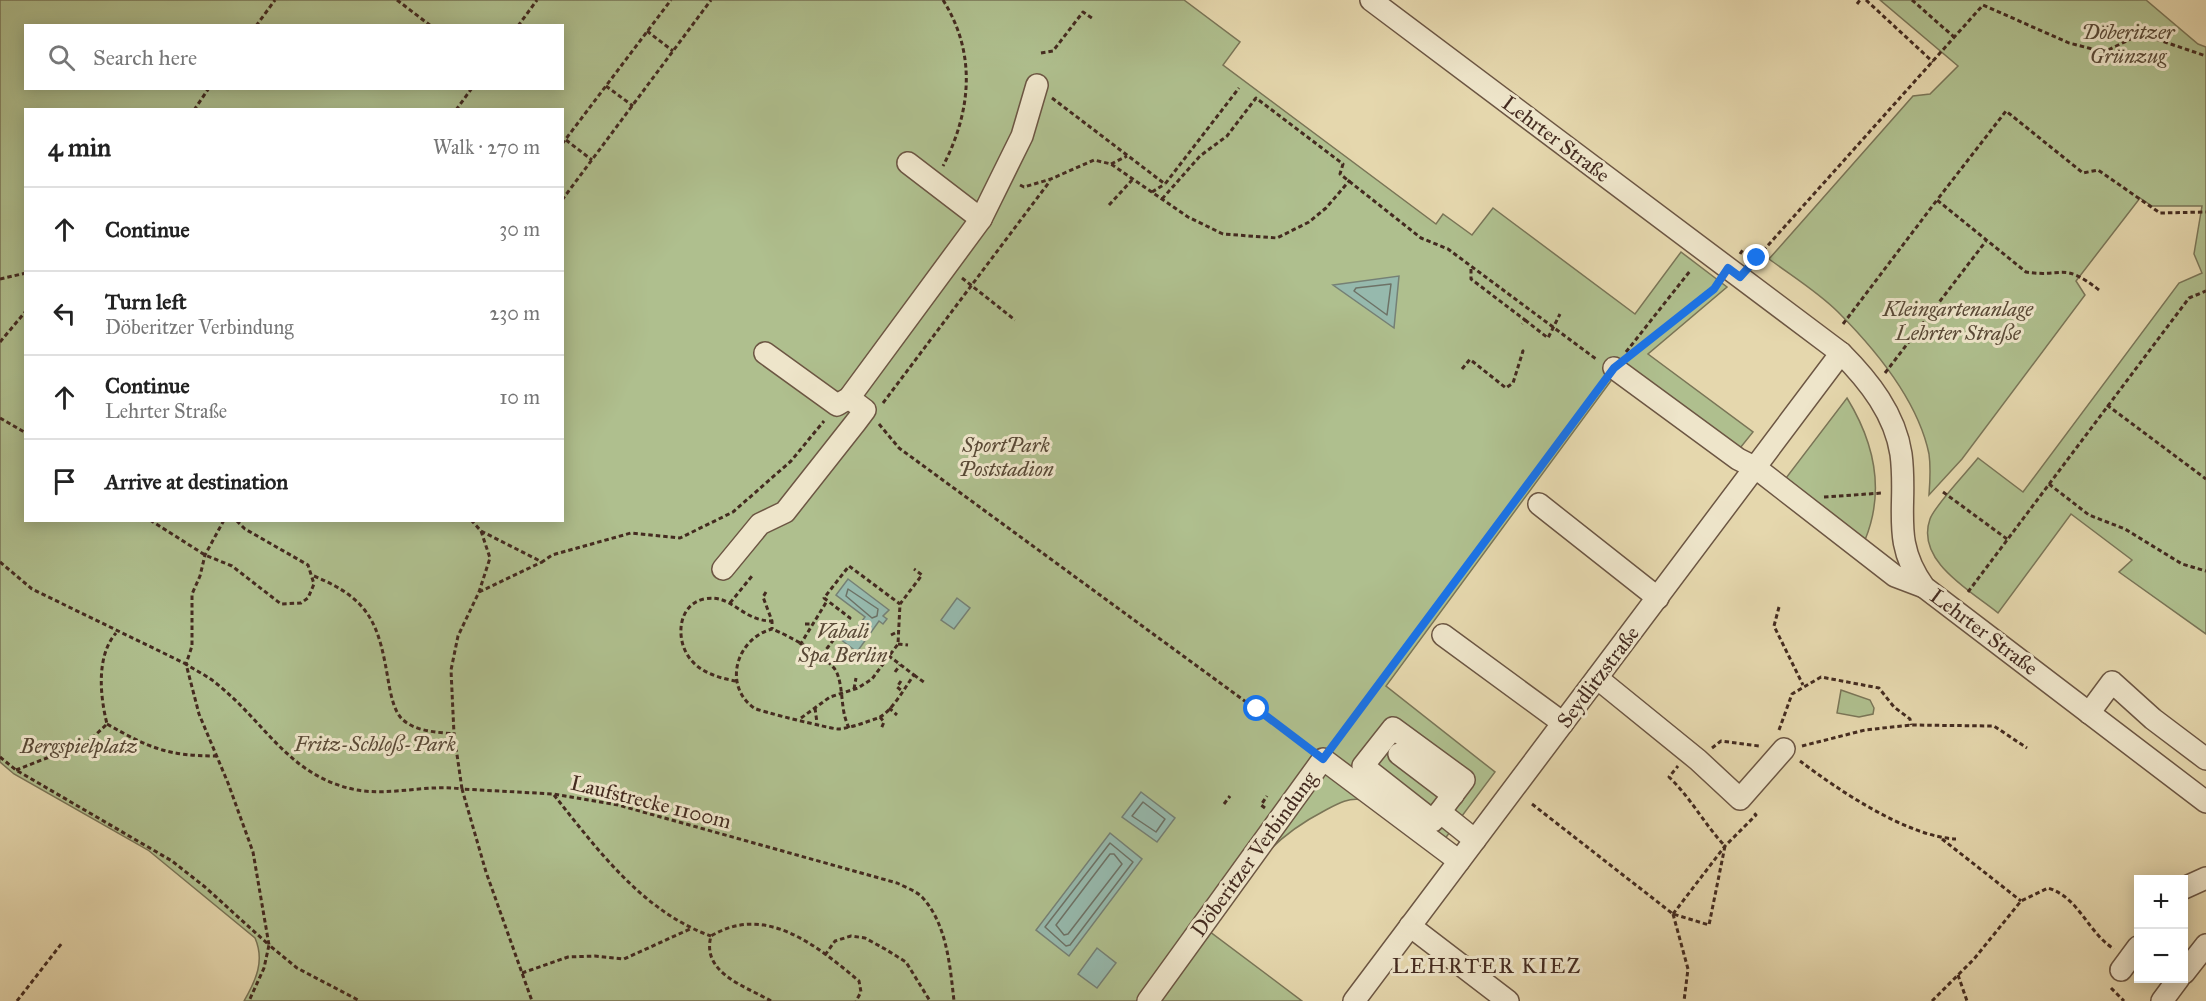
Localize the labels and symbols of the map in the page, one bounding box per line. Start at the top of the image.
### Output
park label: Döberitzer Grünzug [2081,19,2176,69]
street label: Lehrter Straße [1497,90,1615,188]
route end [1743,244,1769,270]
park label: Kleingartenanlage Lehrter Straße [1882,296,2034,346]
park label: SportPark Poststadion [958,432,1054,482]
street label: Lehrter Straße [1925,583,2043,681]
park label: Vabali Spa Berlin [798,618,887,668]
street label: Seydlitzstraße [1551,621,1645,733]
route start [1243,695,1269,721]
park label: Fritz-Schloß-Park [293,731,456,757]
park label: Bergspielplatz [19,733,138,759]
street label: Döberitzer Verbindung [1185,766,1323,942]
street label: Laufstrecke 1100m [568,769,734,835]
district label: LEHRTER KIEZ [1392,952,1582,979]

